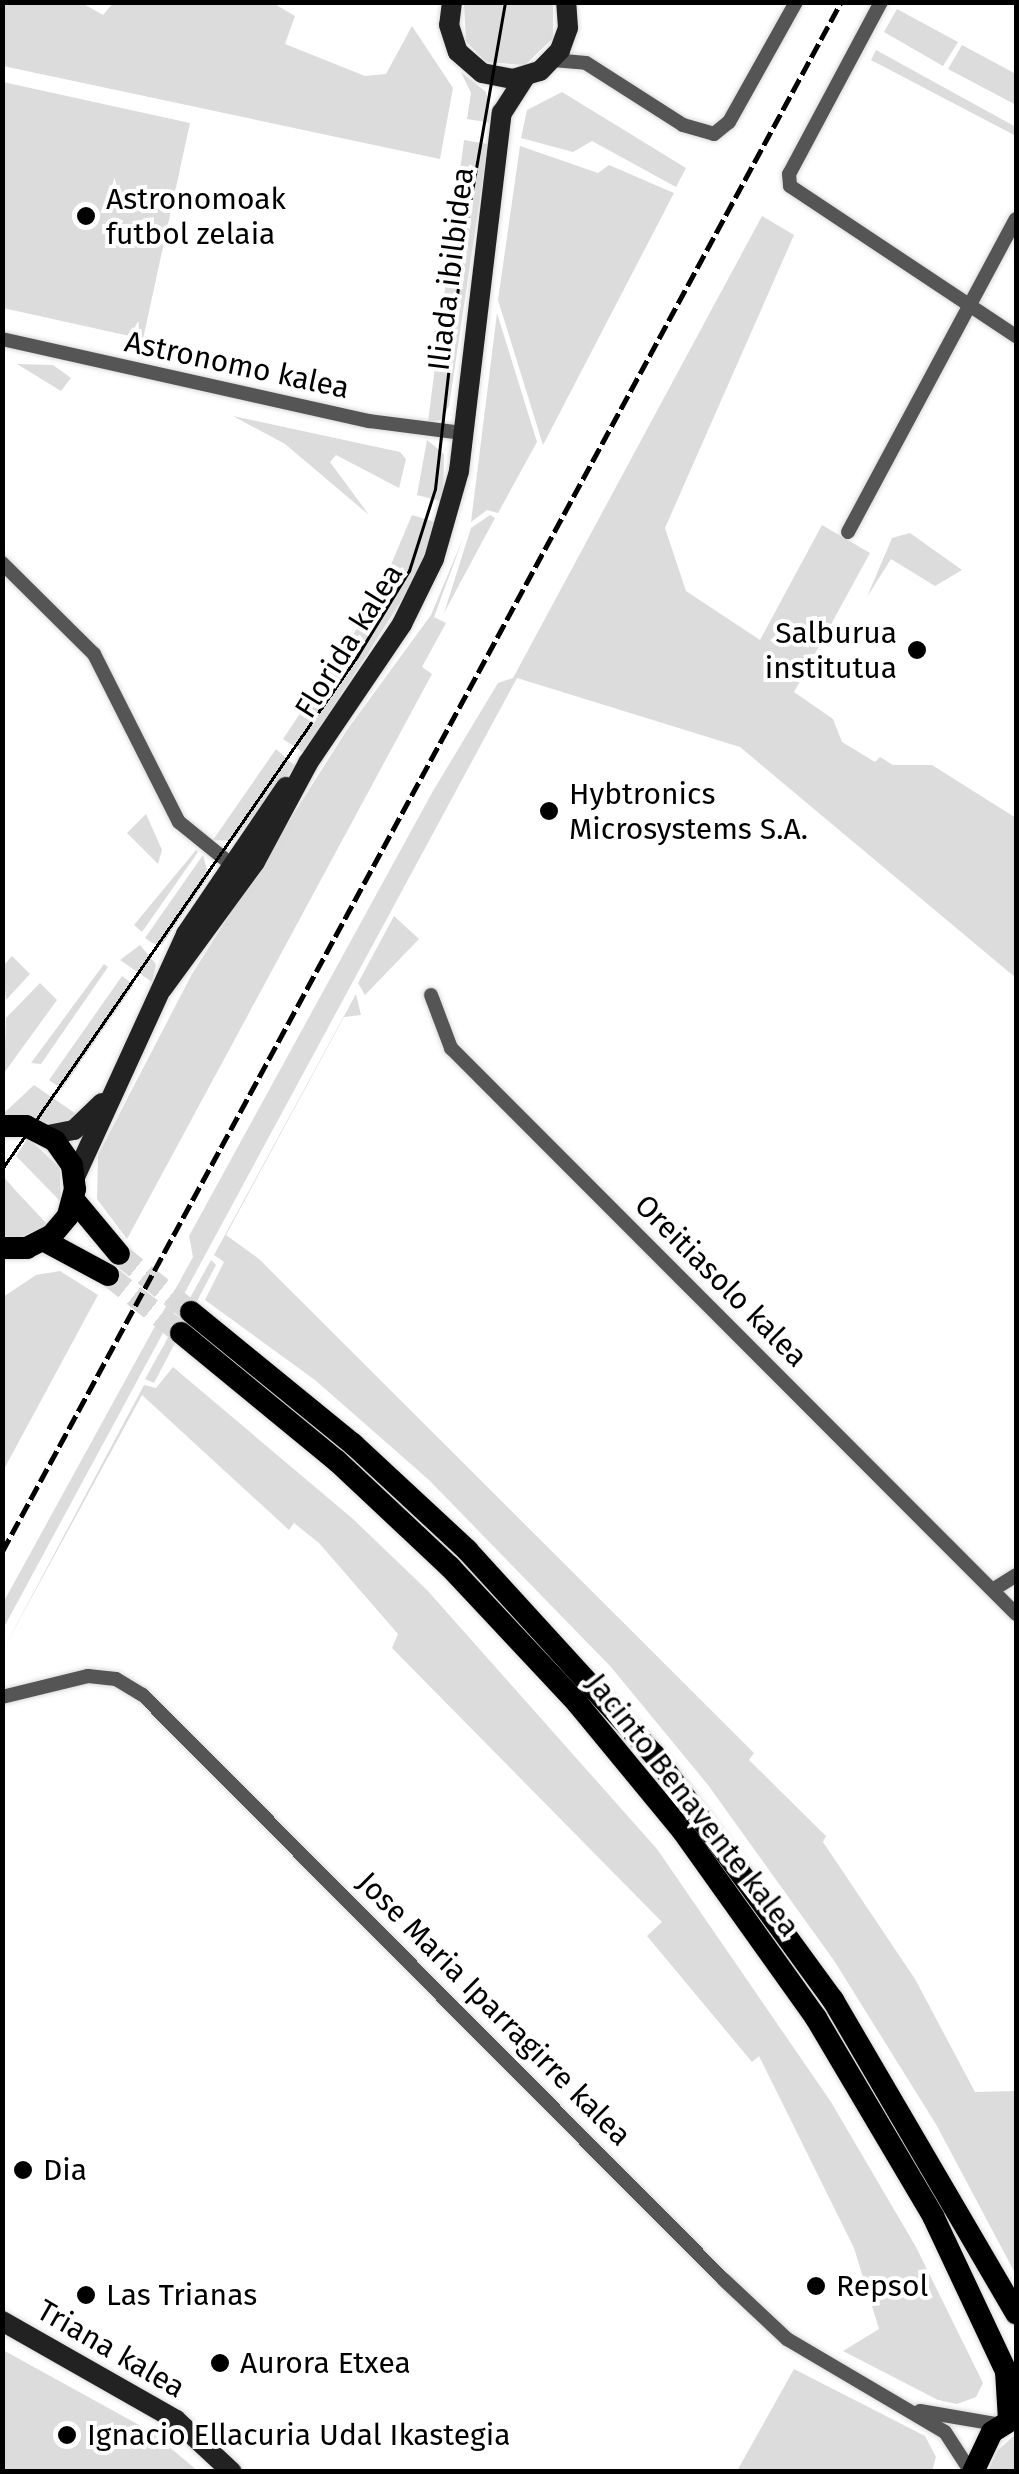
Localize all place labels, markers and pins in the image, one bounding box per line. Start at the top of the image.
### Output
place label: Astronomoak futbol zelaia [106,181,286,252]
marker: Astronomoak futbol zelaia [75,205,97,227]
place label: Salburua institutua [765,615,897,686]
marker: Salburua institutua [906,639,928,661]
place label: Hybtronics Microsystems S.A. [569,776,808,846]
marker: Hybtronics Microsystems S.A. [538,800,560,822]
place label: Dia [43,2152,87,2188]
marker: Dia [12,2159,34,2181]
place label: Repsol [836,2268,928,2304]
marker: Repsol [805,2275,827,2297]
place label: Las Trianas [106,2277,257,2313]
marker: Las Trianas [75,2284,97,2306]
place label: Aurora Etxea [240,2345,411,2381]
marker: Aurora Etxea [209,2352,231,2374]
place label: Ignacio Ellacuria Udal Ikastegia [87,2417,510,2453]
marker: Ignacio Ellacuria Udal Ikastegia [56,2424,78,2446]

